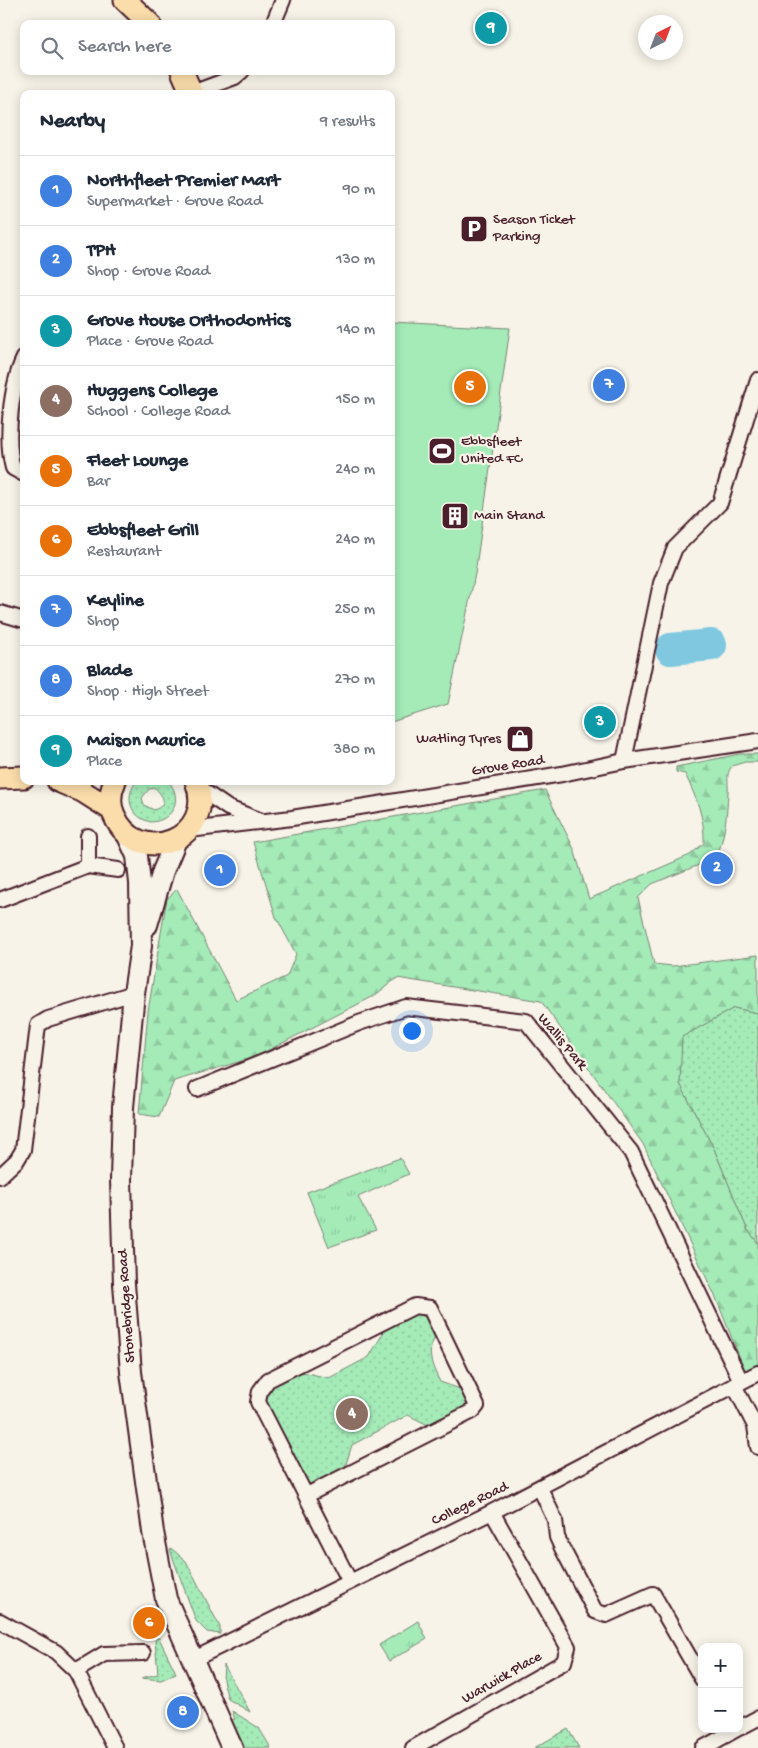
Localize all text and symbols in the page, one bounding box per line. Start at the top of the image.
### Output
pin: 9 [475,9,507,47]
north arrow [638,15,683,60]
search box [20,20,395,75]
icon: search [38,34,66,62]
text: Search here [78,36,172,59]
text: Nearby [40,110,105,135]
text: 9 results [320,113,375,132]
text: Northfleet Premier Mart [87,170,280,193]
text: 1 [53,181,59,200]
text: 90 m [343,181,375,200]
text: Supermarket · Grove Road [87,193,262,212]
place label: Season Ticket Parking [492,211,577,246]
parking icon: Season Ticket Parking [459,214,489,244]
text: TPH [87,240,116,263]
text: 2 [52,251,60,270]
text: 130 m [336,251,375,270]
text: Shop · Grove Road [87,263,210,282]
text: Grove House Orthodontics [87,310,291,333]
text: 3 [52,321,60,340]
text: 140 m [337,321,375,340]
text: Place · Grove Road [87,333,213,352]
pin: 7 [593,366,625,404]
pin: 5 [454,368,486,406]
text: Huggens College [87,380,218,403]
text: 4 [52,391,60,410]
text: 150 m [336,391,375,410]
text: School · College Road [87,403,230,422]
place label: Ebbsfleet United FC [461,433,523,468]
sports icon: Ebbsfleet United FC [427,436,457,466]
text: Fleet Lounge [87,450,188,473]
text: 5 [52,461,60,480]
text: 240 m [335,461,375,480]
text: Bar [87,473,110,492]
building icon: Main Stand [440,501,470,531]
place label: Main Stand [474,507,545,525]
text: Ebbsfleet Grill [87,520,199,543]
text: 6 [52,531,60,550]
text: 240 m [335,531,375,550]
text: Restaurant [87,543,161,562]
text: Keyline [87,590,144,613]
text: 7 [52,601,60,620]
text: 250 m [335,601,375,620]
text: Shop [87,613,119,632]
text: Blade [87,660,132,683]
text: 8 [52,671,60,690]
text: 270 m [335,671,375,690]
text: Shop · High Street [87,683,209,702]
pin: 3 [584,703,616,741]
shop icon: Watling Tyres [505,724,535,754]
text: Maison Maurice [87,730,205,753]
place label: Watling Tyres [416,730,501,748]
text: 9 [52,741,60,760]
text: 380 m [334,741,375,760]
street label: Grove Road [470,751,547,781]
text: Place [87,753,122,772]
pin: 2 [701,849,733,887]
pin: 1 [204,851,236,889]
street label: Wallis Park [533,1010,592,1075]
your location [399,1018,425,1044]
street label: Stonebridge Road [114,1248,140,1363]
pin: 4 [336,1395,368,1433]
street label: College Road [429,1477,512,1530]
pin: 6 [133,1604,165,1642]
map controls [698,1643,743,1733]
button: + [698,1643,743,1688]
street label: Warwick Place [459,1648,545,1708]
button: − [698,1688,743,1733]
pin: 8 [167,1693,199,1731]

